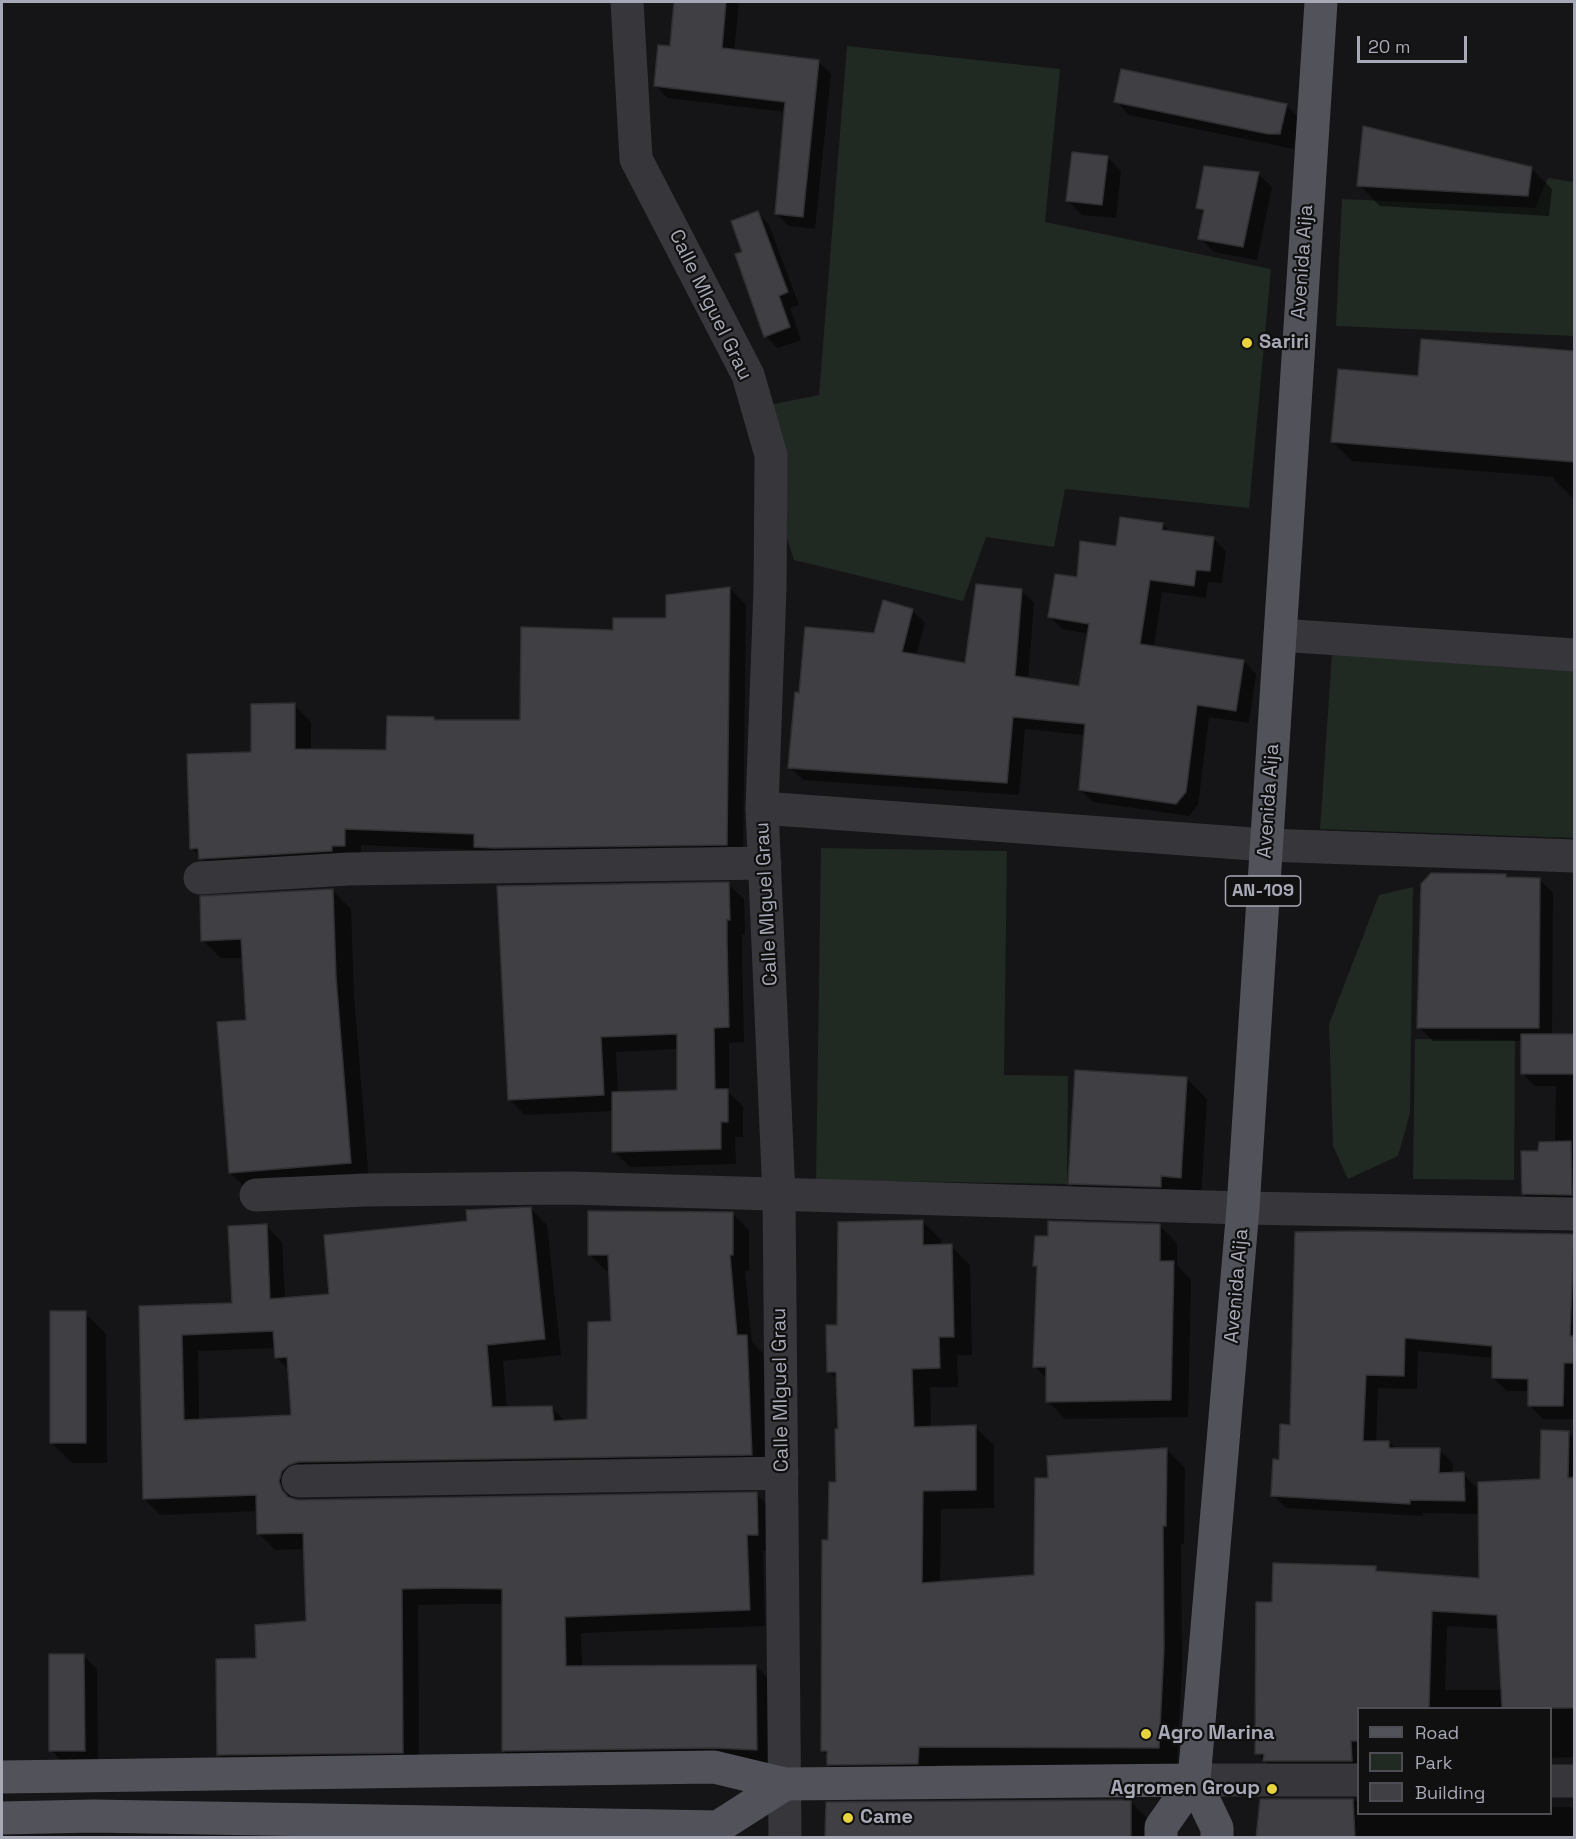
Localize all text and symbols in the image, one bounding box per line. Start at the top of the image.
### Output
scale bar [1360,24,1470,62]
text: 20 m [1368,35,1411,58]
street label: Avenida Aija [1287,204,1319,320]
street label: Calle MIguel Grau [663,226,757,384]
place label: Sariri [1259,331,1309,355]
marker: Sariri [1240,336,1254,350]
street label: Avenida Aija [1253,743,1285,859]
street label: Calle MIguel Grau [751,821,783,987]
road number: AN-109 [1226,876,1300,906]
street label: Avenida Aija [1220,1228,1254,1344]
street label: Calle MIguel Grau [768,1308,794,1472]
legend [1357,1707,1552,1815]
text: Road [1415,1721,1459,1744]
place label: Agro Marina [1158,1722,1275,1746]
marker: Agro Marina [1139,1727,1153,1741]
text: Park [1415,1751,1452,1774]
place label: Agromen Group [1111,1777,1260,1801]
text: Building [1415,1781,1485,1804]
marker: Agromen Group [1265,1782,1279,1796]
place label: Came [860,1806,913,1830]
marker: Came [841,1811,855,1825]

